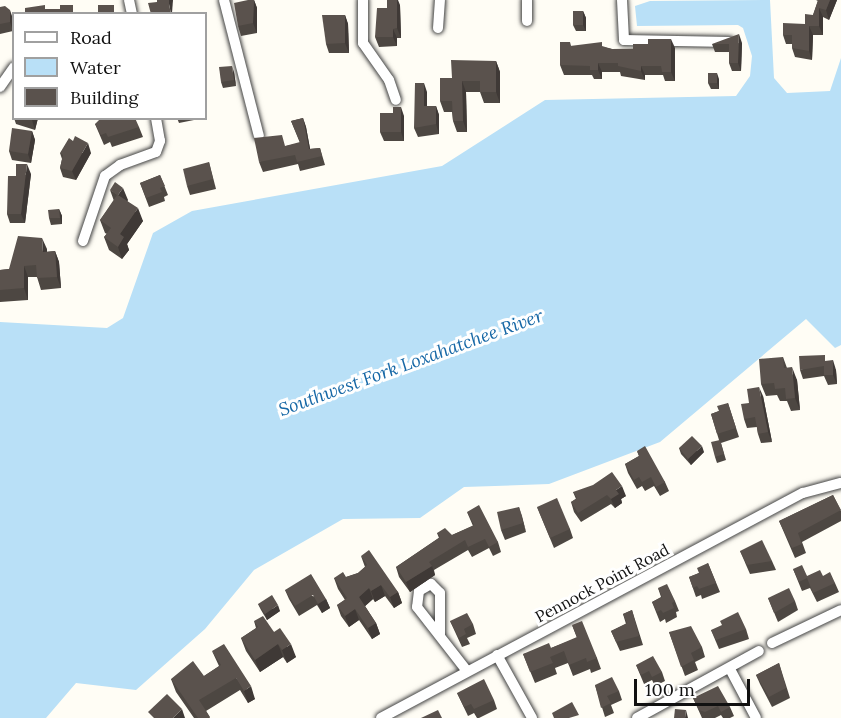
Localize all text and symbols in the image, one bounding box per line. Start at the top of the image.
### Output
legend [12,12,207,120]
text: Road [70,26,112,49]
text: Water [70,56,121,79]
text: Building [70,86,138,109]
water label: Southwest Fork Loxahatchee River [276,305,546,421]
street label: Pennock Point Road [532,540,672,626]
scale bar [637,667,752,705]
text: 100 m [645,678,695,701]

